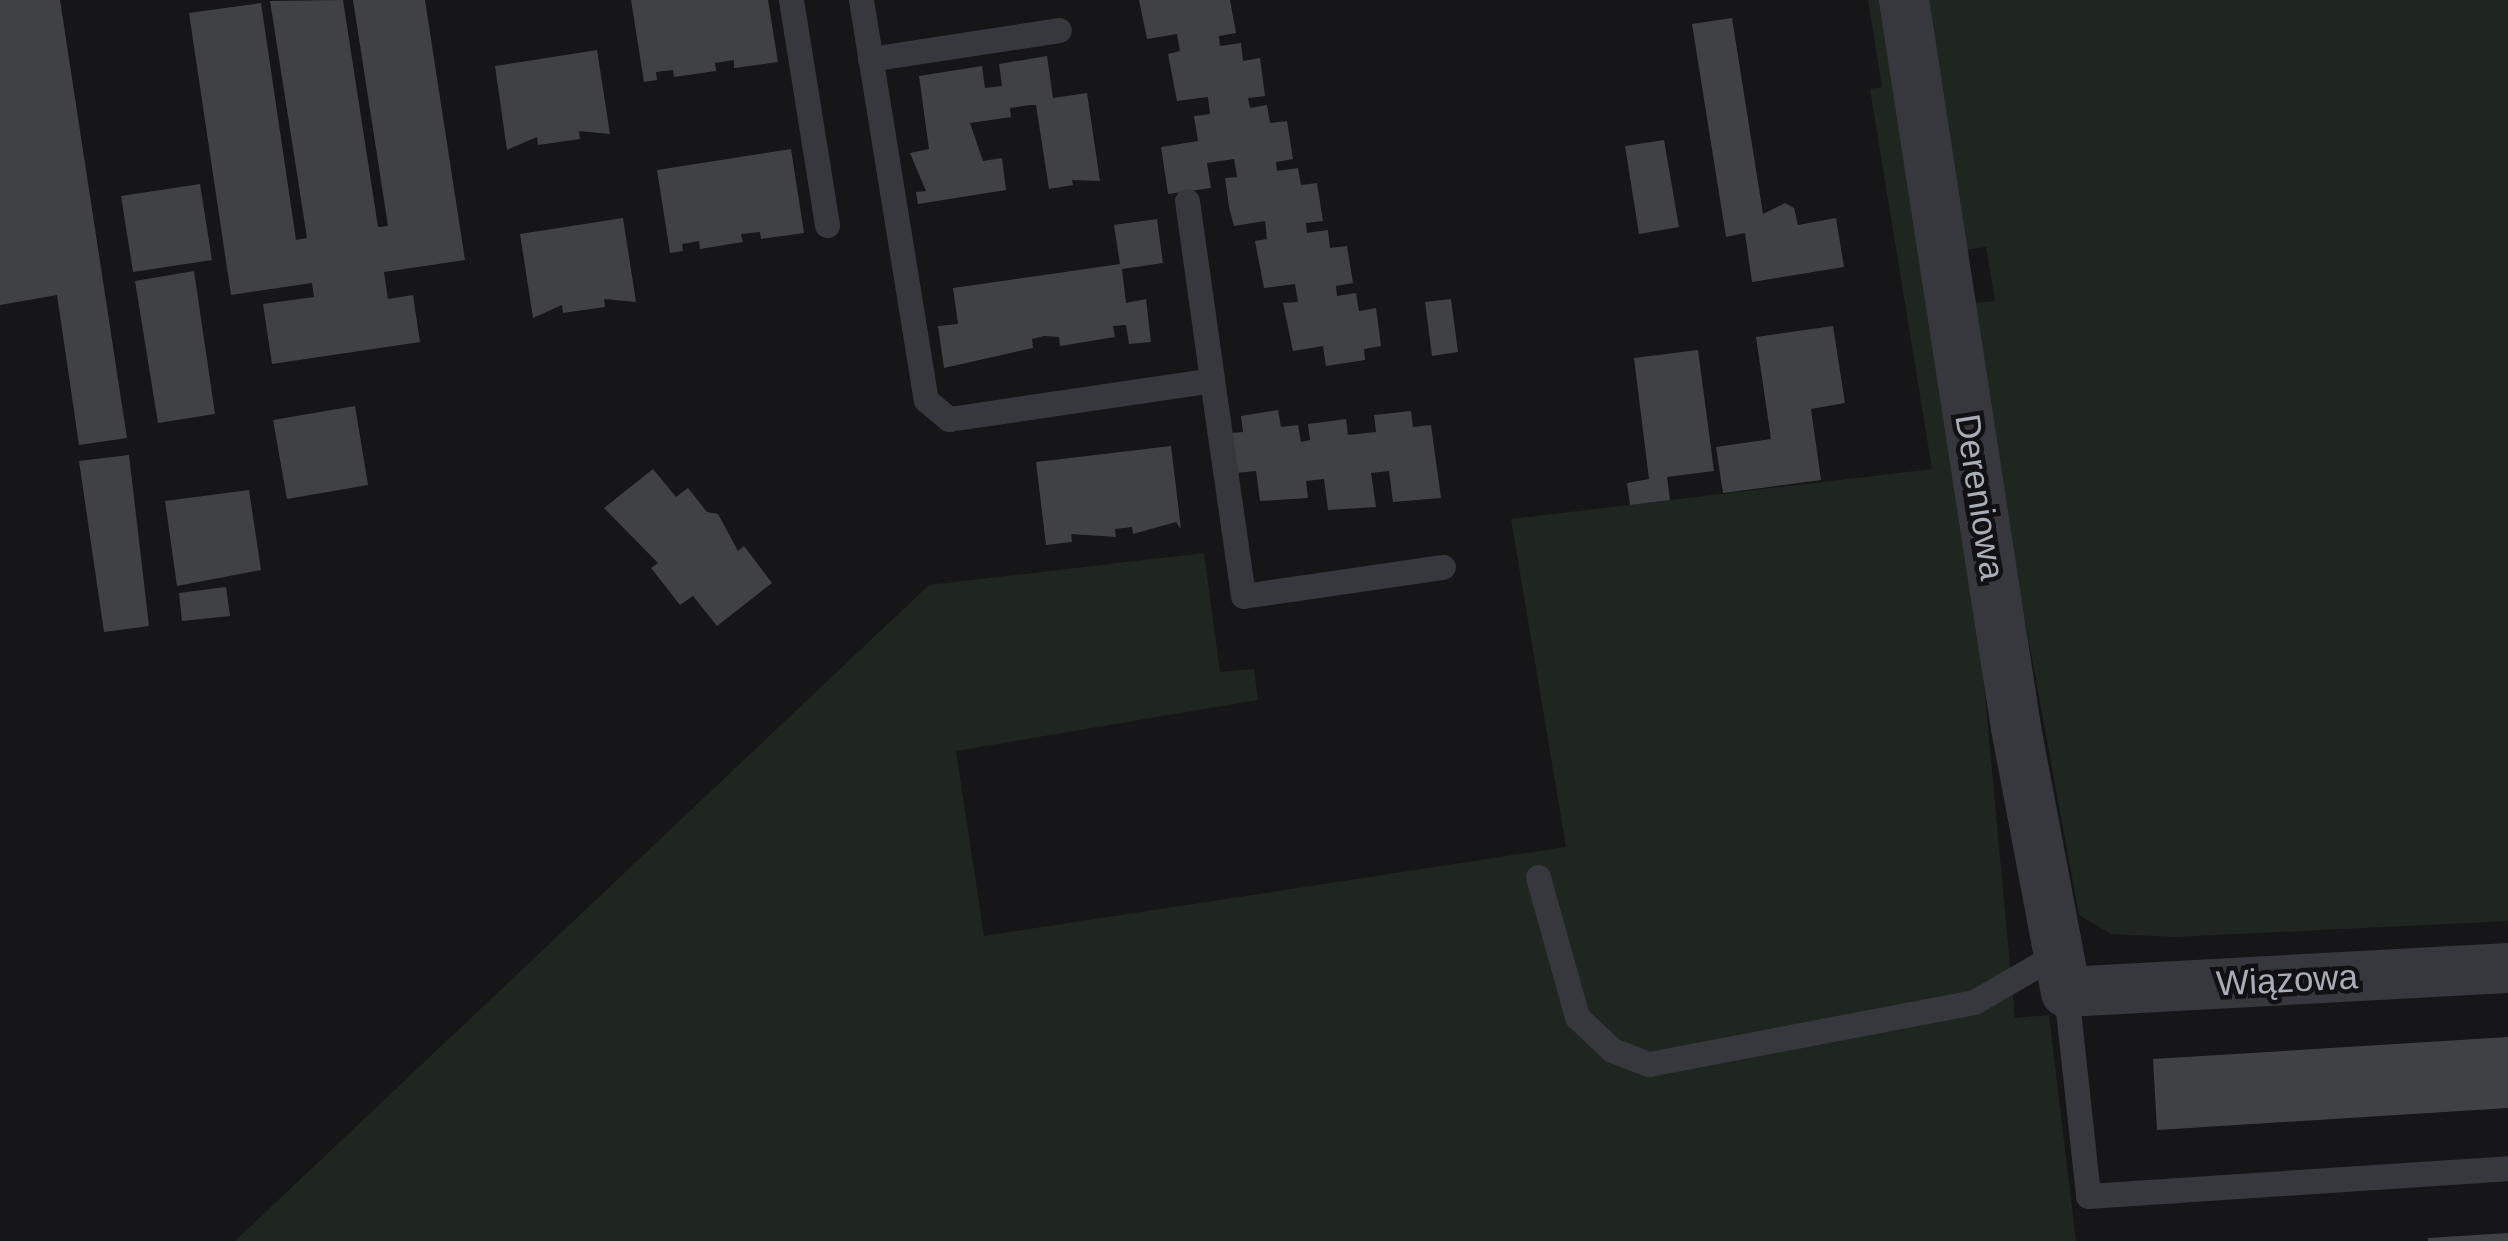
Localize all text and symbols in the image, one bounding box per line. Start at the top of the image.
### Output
street label: Dereniowa [1946,411,2014,583]
street label: Wiązowa [2215,955,2359,1005]

